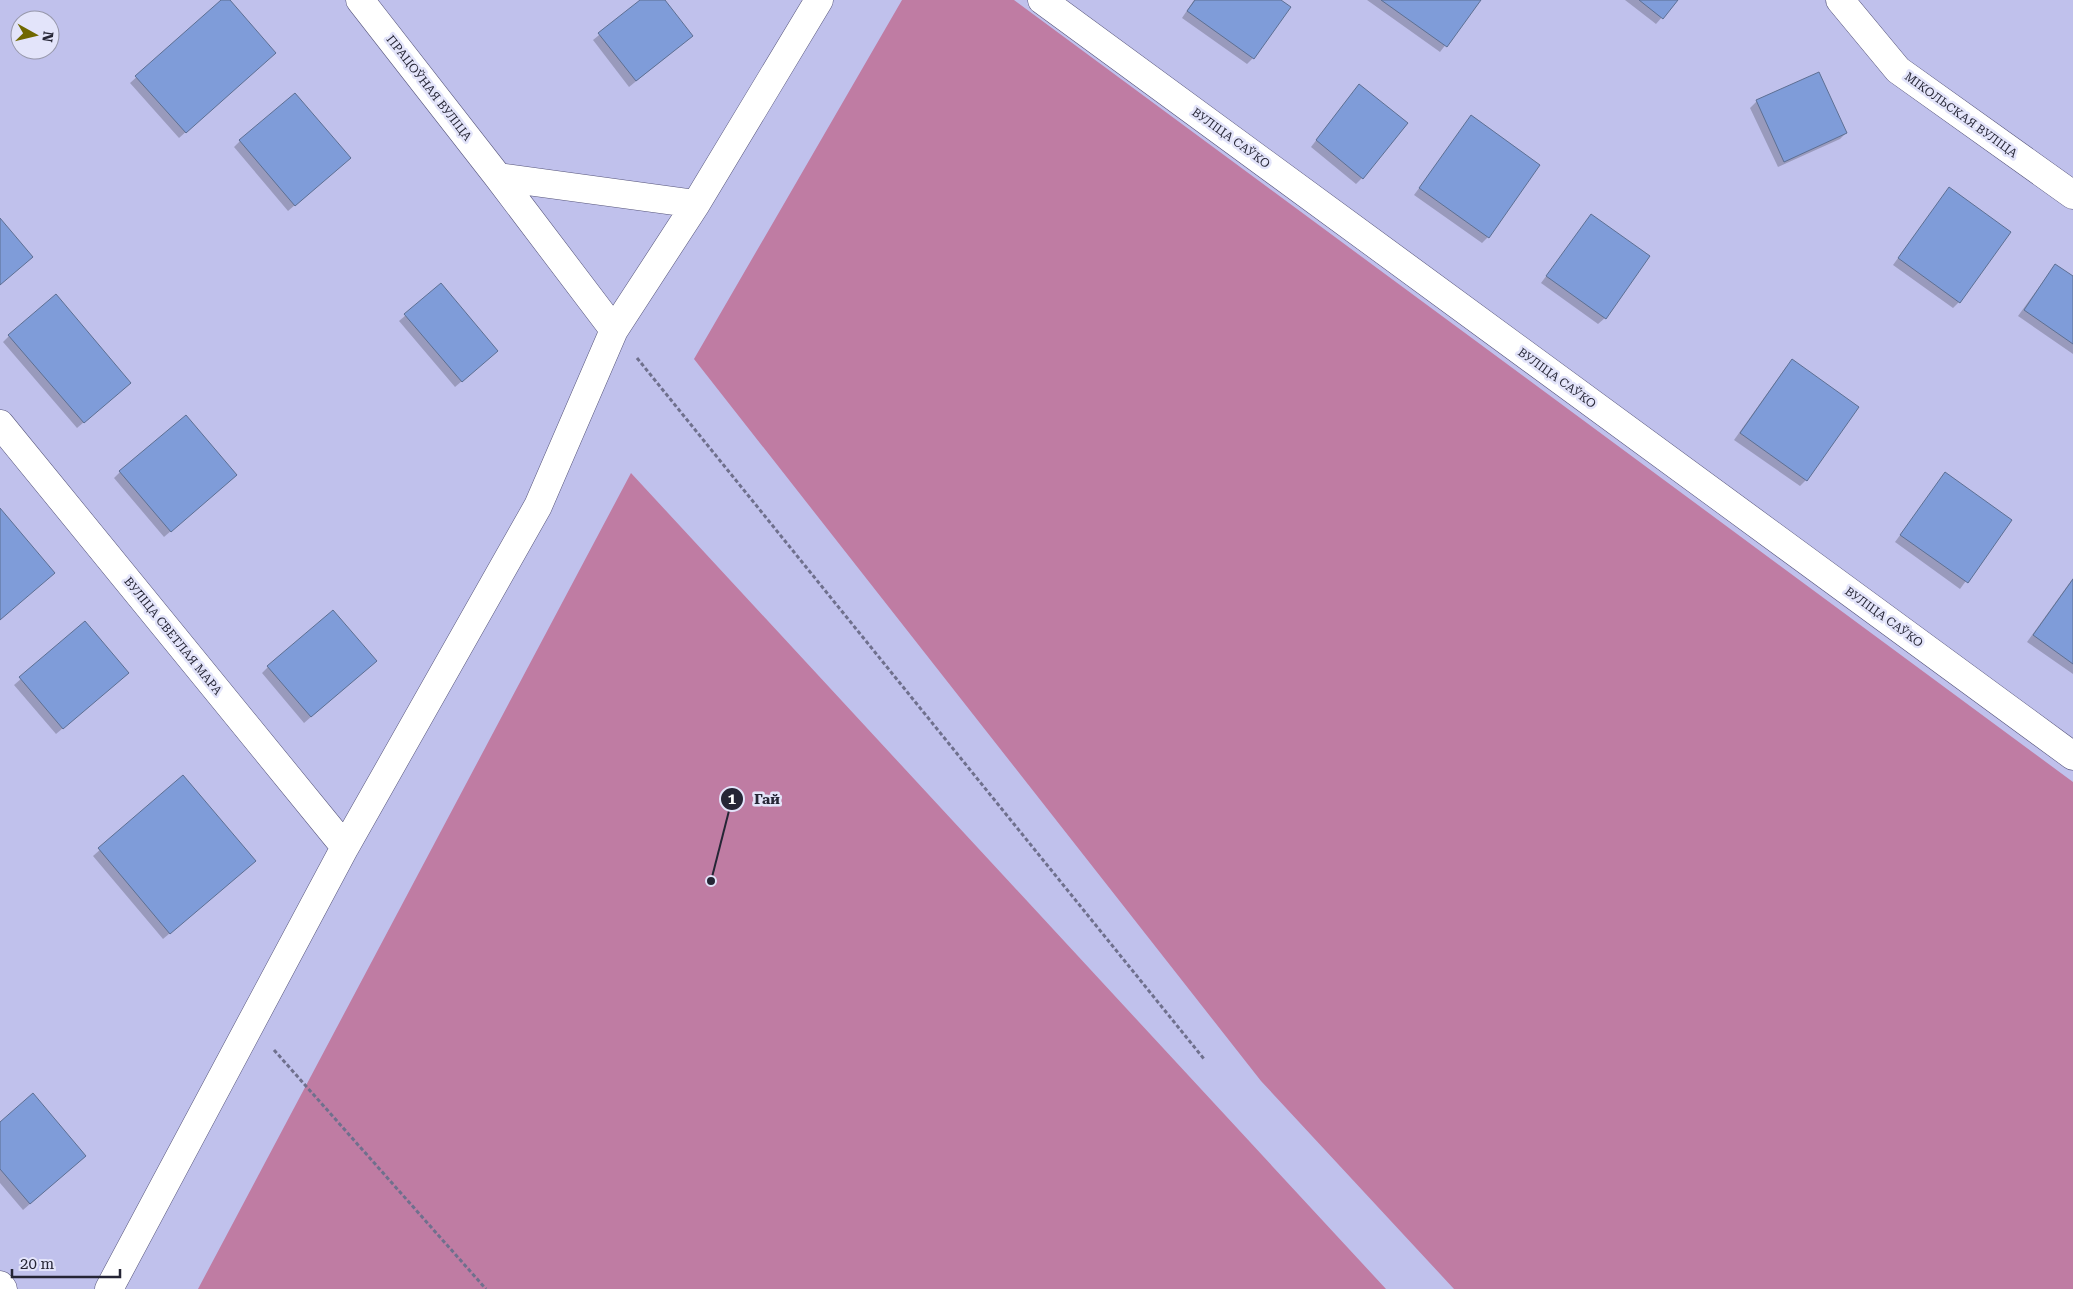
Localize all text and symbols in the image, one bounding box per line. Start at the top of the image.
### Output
north arrow [10,10,60,60]
text: N [39,30,57,43]
street label: ПРАЦОЎНАЯ ВУЛІЦА [383,33,475,144]
street label: МІКОЛЬСКАЯ ВУЛІЦА [1902,69,2021,161]
street label: ВУЛІЦА САЎКО [1189,105,1273,171]
street label: ВУЛІЦА САЎКО [1515,345,1599,411]
street label: ВУЛІЦА СВЕТЛАЯ МАРА [121,574,225,698]
street label: ВУЛІЦА САЎКО [1842,584,1926,650]
callout: Гай [719,784,790,813]
text: 1 [728,790,737,808]
text: Гай [754,791,780,807]
scale bar [12,1246,120,1278]
text: 20 m [20,1255,55,1273]

